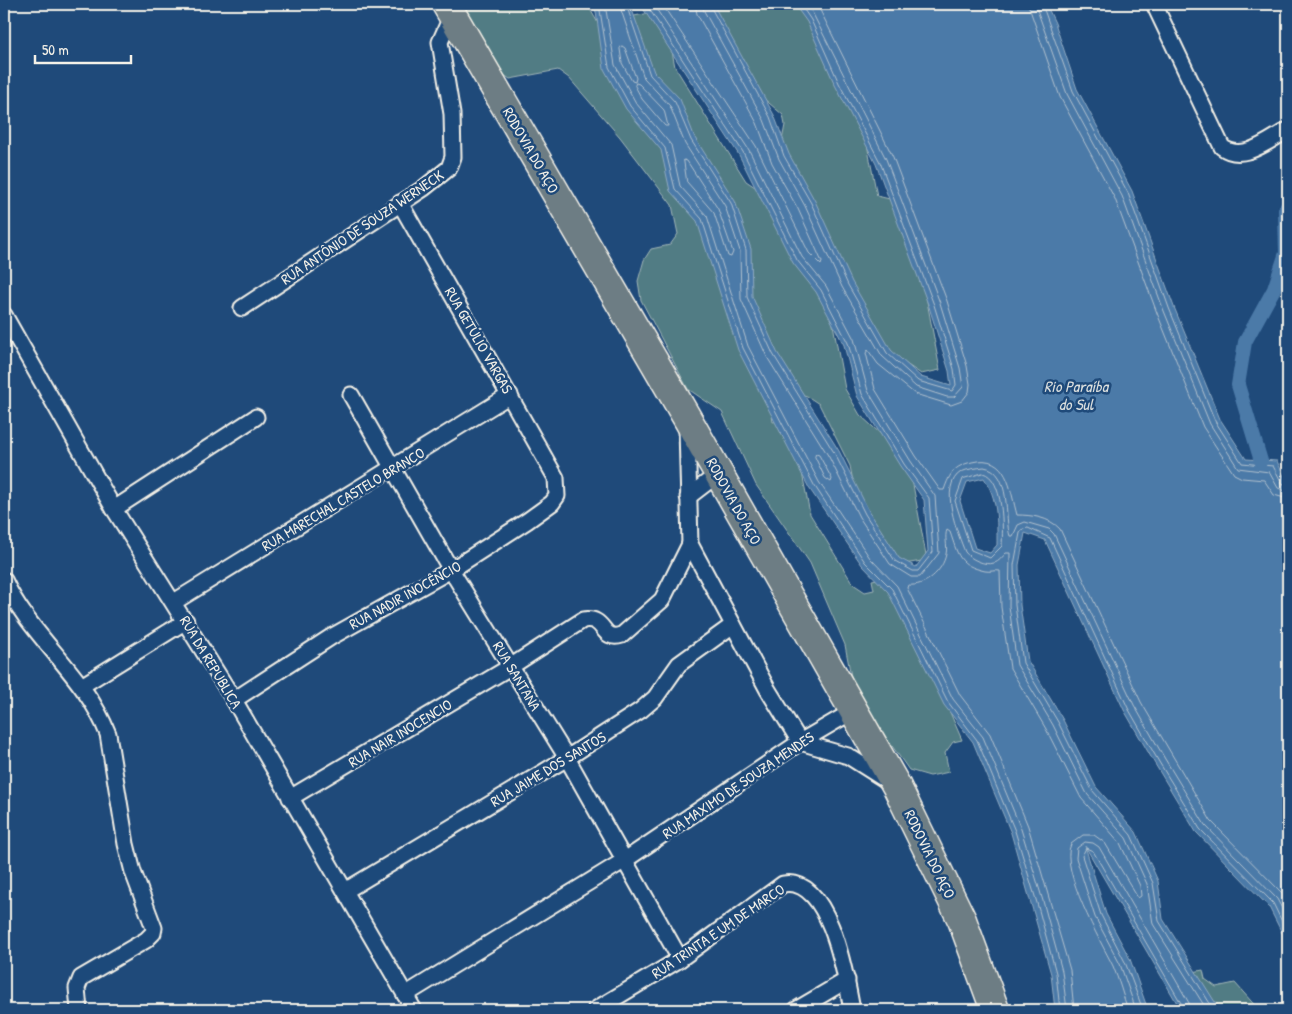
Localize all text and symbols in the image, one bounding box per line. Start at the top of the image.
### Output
scale bar [35,32,131,64]
text: 50 m [42,39,69,60]
street label: RODOVIA DO AÇO [498,103,564,197]
street label: RUA ANTÔNIO DE SOUZA WERNECK [276,164,448,289]
street label: RUA GETÚLIO VARGAS [440,283,518,397]
water label: Rio Paraíba do Sul [1044,375,1110,415]
street label: RUA MARECHAL CASTELO BRANCO [258,442,428,556]
street label: RODOVIA DO AÇO [702,454,766,548]
street label: RUA NADIR INOCÊNCIO [345,556,465,634]
street label: RUA DA REPUBLICA [175,612,247,713]
street label: RUA SANTANA [488,637,546,715]
street label: RUA NAIR INOCENCIO [344,694,456,772]
street label: RUA JAIME DOS SANTOS [486,726,610,812]
street label: RUA MAXIMO DE SOUZA MENDES [658,726,818,844]
street label: RODOVIA DO AÇO [899,806,961,902]
street label: RUA TRINTA E UM DE MARCO [647,879,789,983]

